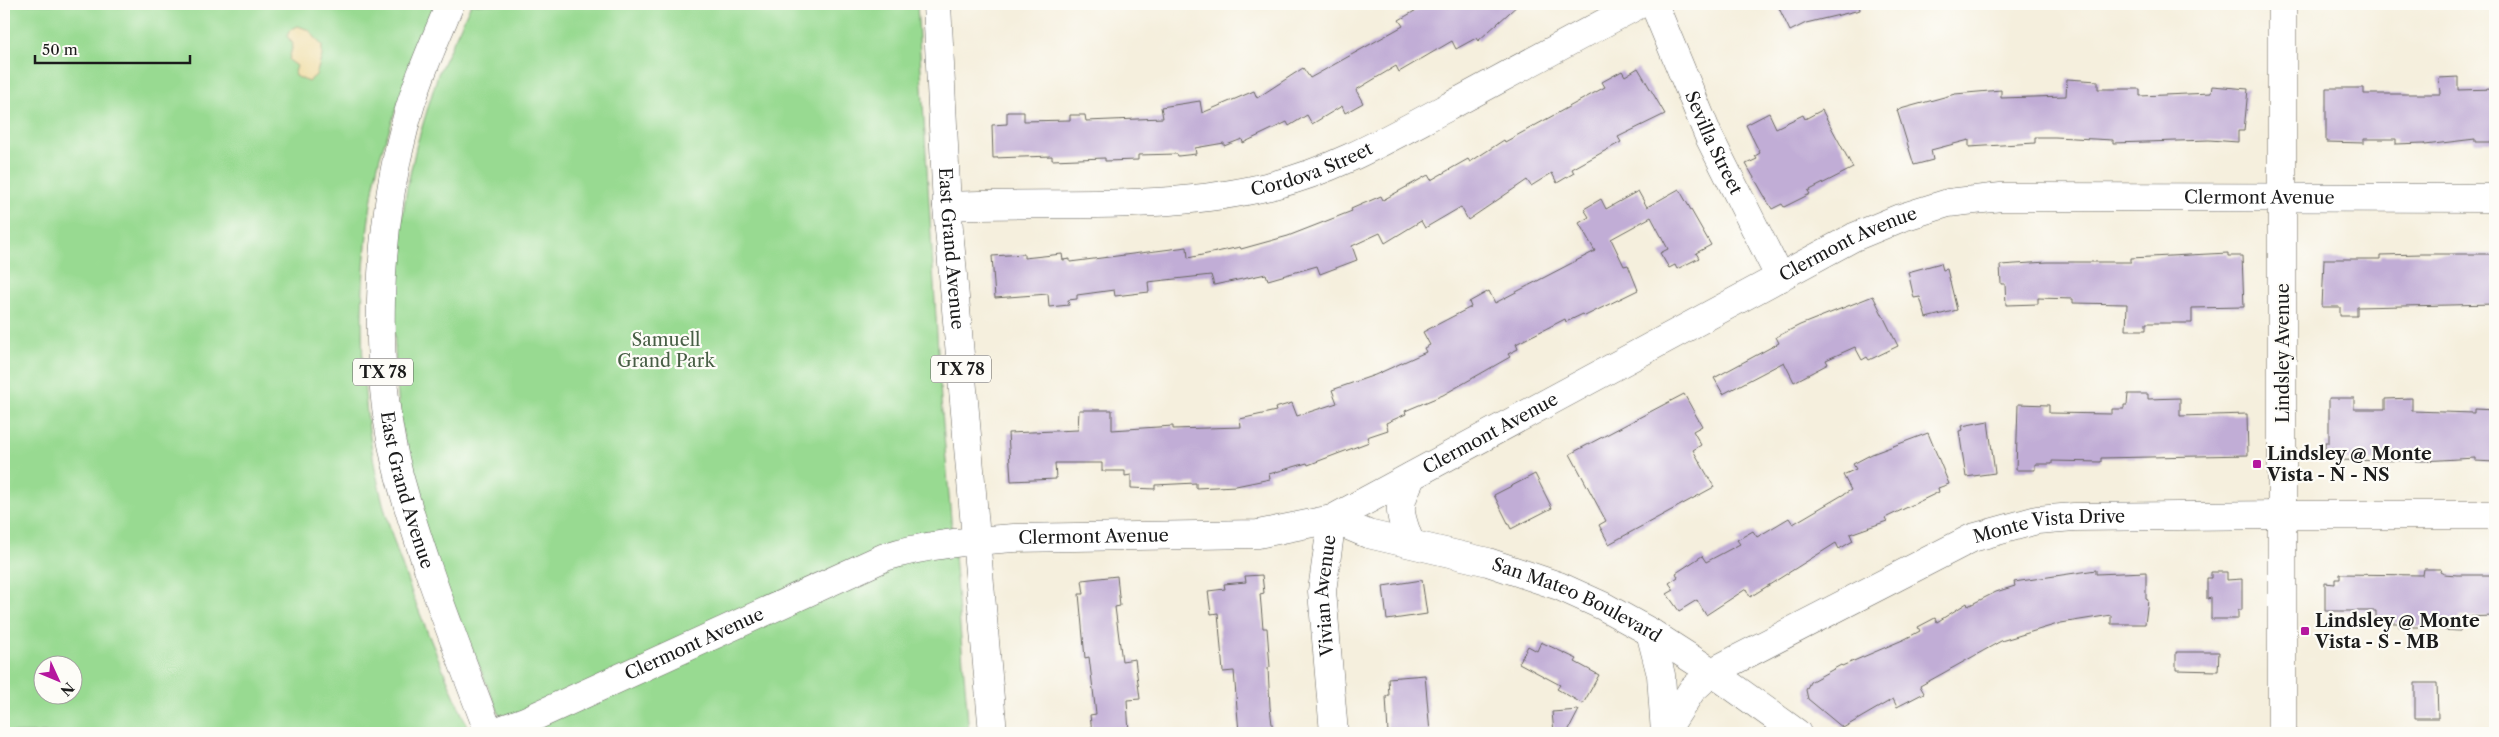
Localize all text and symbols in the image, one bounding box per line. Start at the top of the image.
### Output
scale bar [35,32,190,64]
text: 50 m [42,40,78,59]
street label: Sevilla Street [1680,88,1747,199]
street label: Cordova Street [1249,137,1377,201]
street label: East Grand Avenue [934,167,969,331]
street label: Clermont Avenue [2184,186,2335,209]
street label: Clermont Avenue [1775,202,1920,286]
street label: Lindsley Avenue [2272,283,2294,423]
park label: Samuell Grand Park [617,329,716,372]
road number: TX 78 [931,356,991,382]
road number: TX 78 [353,358,413,386]
street label: Clermont Avenue [1419,388,1562,479]
street label: East Grand Avenue [376,410,438,572]
place label: Lindsley @ Monte Vista - N - NS [2266,443,2432,486]
marker: Lindsley @ Monte Vista - N - NS [2251,458,2263,470]
street label: Monte Vista Drive [1971,506,2125,548]
street label: Clermont Avenue [1018,524,1169,549]
street label: Vivian Avenue [1310,533,1341,658]
street label: San Mateo Boulevard [1489,553,1665,647]
street label: Clermont Avenue [621,603,767,685]
place label: Lindsley @ Monte Vista - S - MB [2314,610,2480,653]
marker: Lindsley @ Monte Vista - S - MB [2299,625,2311,637]
north arrow [32,654,82,704]
text: N [57,678,78,700]

